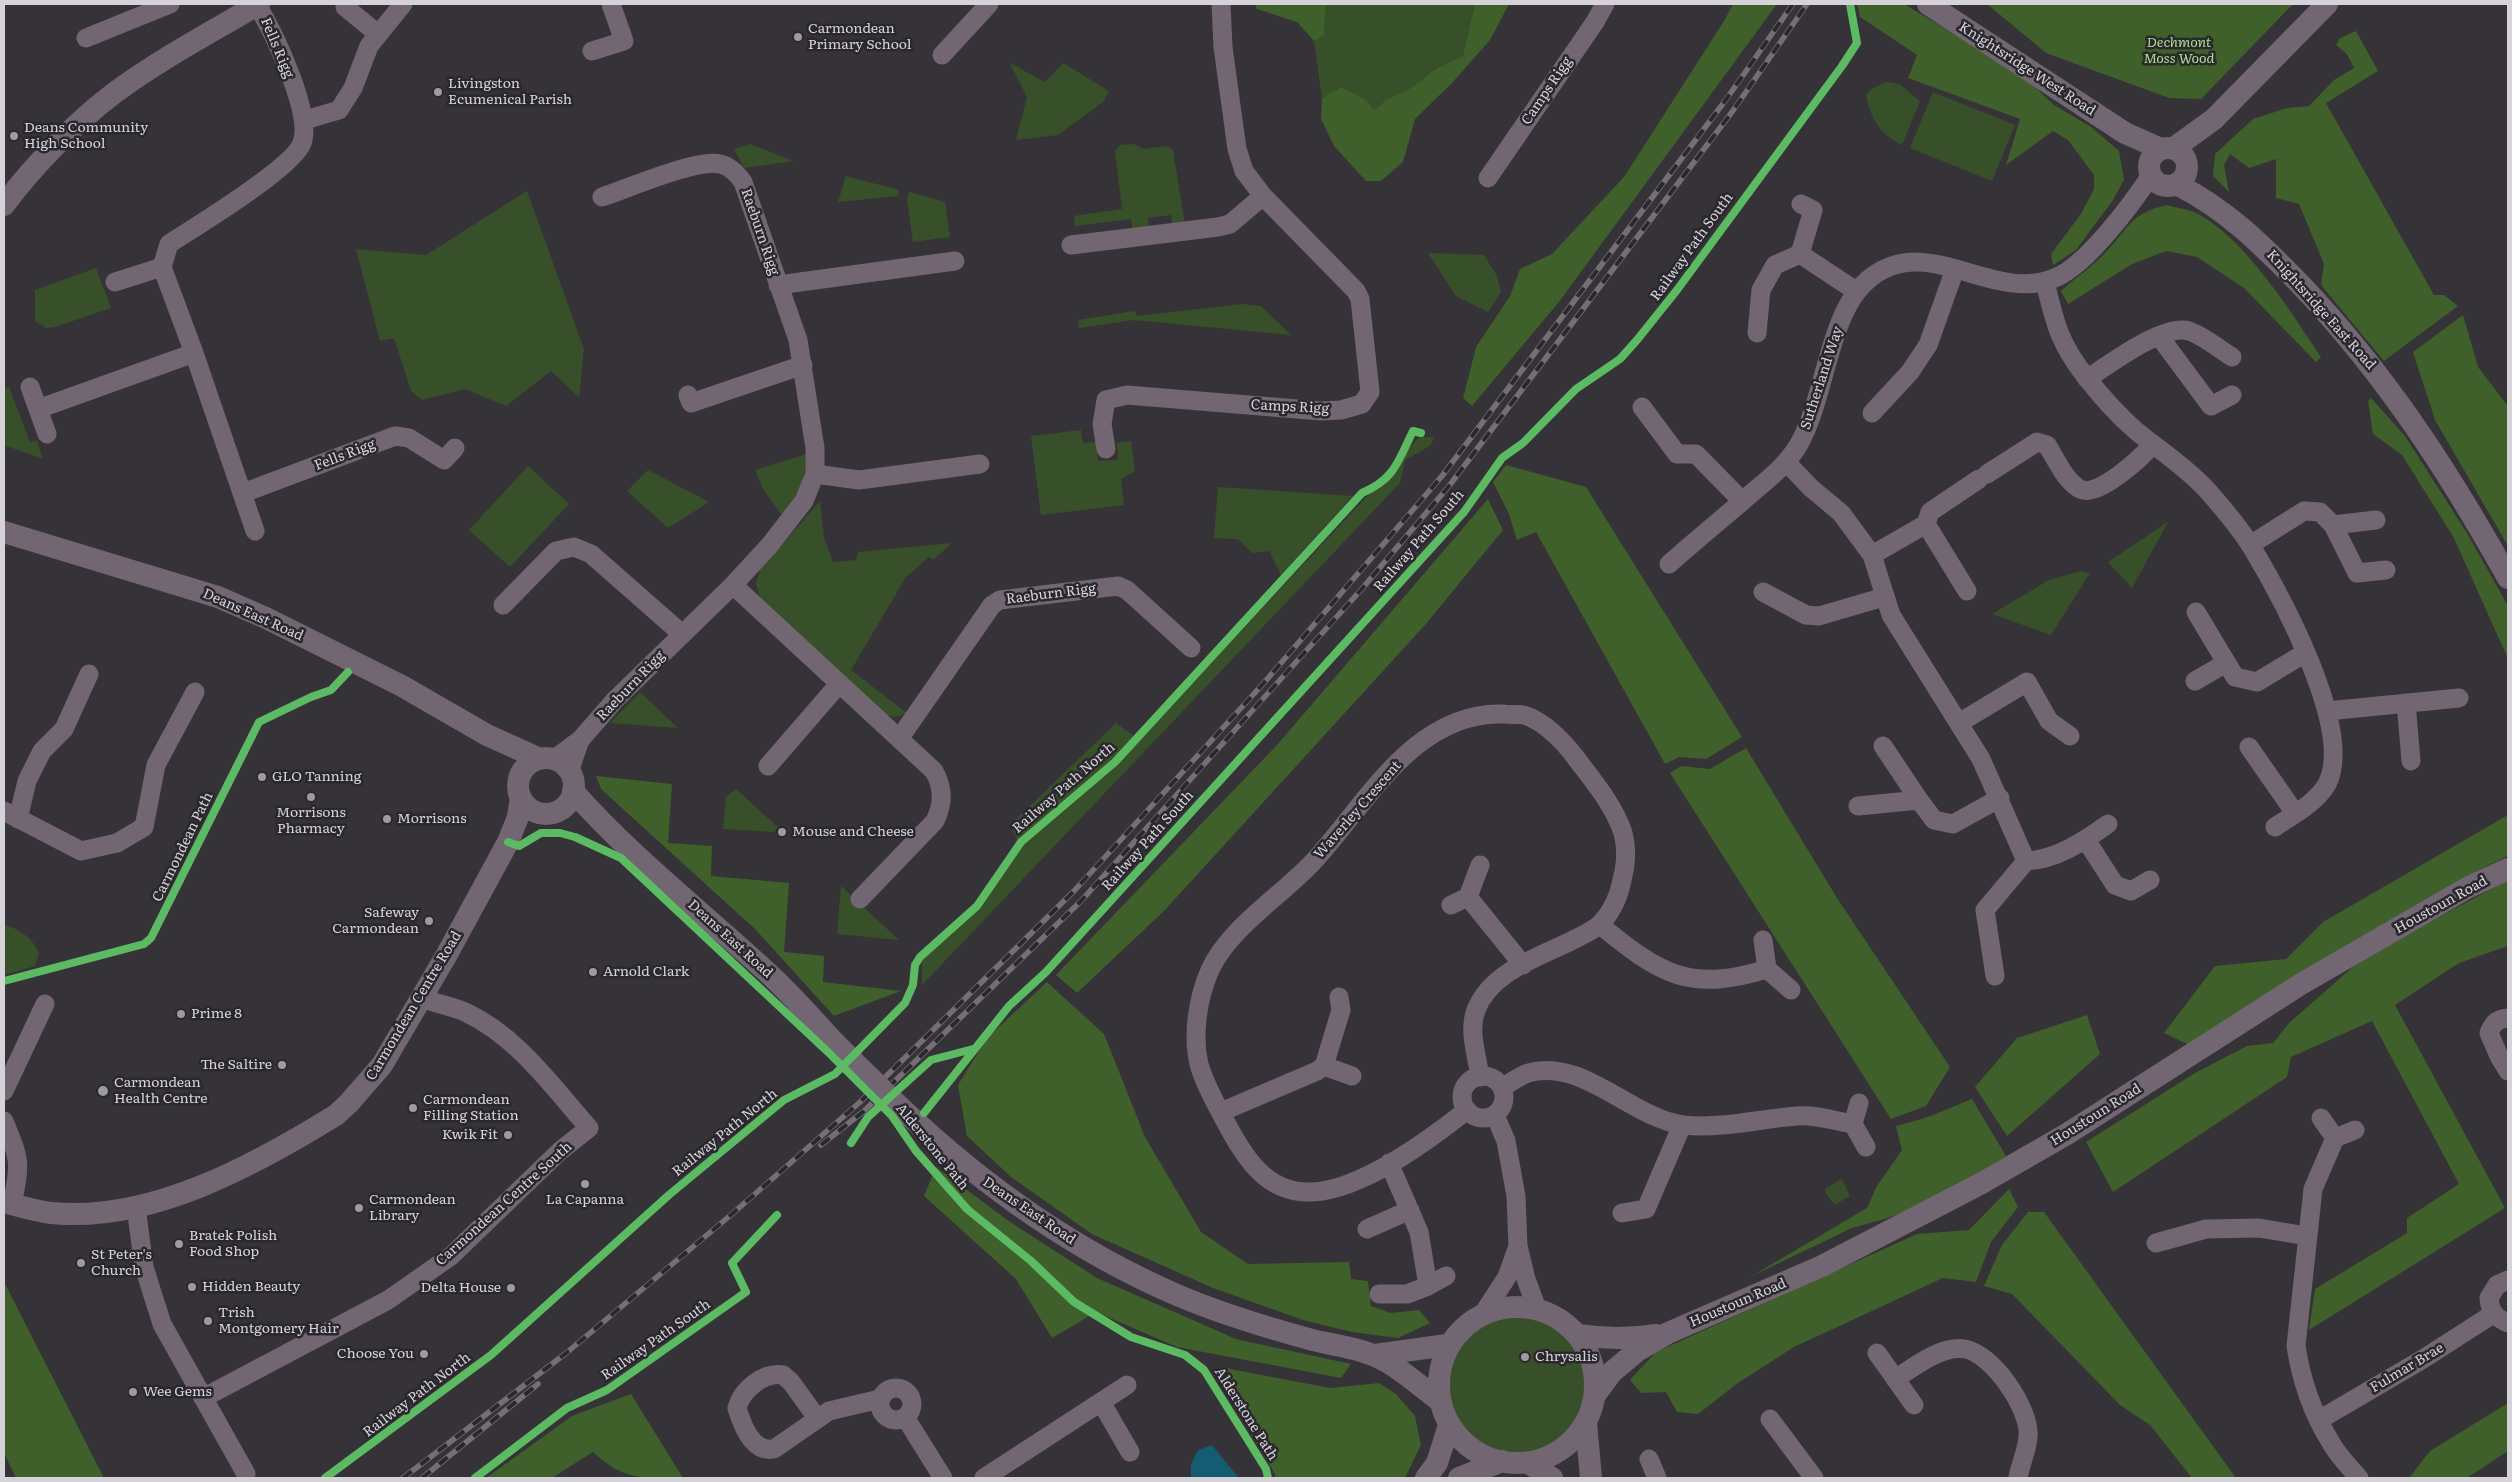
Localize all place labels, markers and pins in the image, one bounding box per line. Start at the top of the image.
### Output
place label: Carmondean Primary School [808,21,912,54]
marker: Carmondean Primary School [792,31,804,43]
place label: Livingston Ecumenical Parish [448,76,572,108]
marker: Livingston Ecumenical Parish [432,86,444,98]
place label: Deans Community High School [24,120,148,152]
marker: Deans Community High School [8,130,20,142]
place label: GLO Tanning [272,769,362,785]
marker: GLO Tanning [256,771,268,783]
marker: Morrisons Pharmacy [305,791,317,803]
place label: Morrisons Pharmacy [276,805,346,838]
place label: Morrisons [397,811,467,827]
marker: Morrisons [381,813,393,825]
place label: Mouse and Cheese [792,824,914,840]
marker: Mouse and Cheese [776,826,788,838]
place label: Safeway Carmondean [332,905,419,938]
marker: Safeway Carmondean [423,915,435,927]
place label: Arnold Clark [603,964,689,980]
marker: Arnold Clark [587,966,599,978]
place label: Prime 8 [191,1006,242,1022]
marker: Prime 8 [175,1008,187,1020]
place label: The Saltire [200,1057,272,1073]
marker: The Saltire [276,1059,288,1071]
place label: Carmondean Health Centre [114,1075,208,1108]
marker: Carmondean Health Centre [96,1084,110,1098]
place label: Carmondean Filling Station [423,1092,519,1124]
marker: Carmondean Filling Station [407,1102,419,1114]
place label: Kwik Fit [442,1127,498,1143]
marker: Kwik Fit [502,1129,514,1141]
marker: La Capanna [579,1178,591,1190]
place label: Carmondean Library [369,1192,456,1224]
place label: La Capanna [546,1192,624,1208]
marker: Carmondean Library [353,1202,365,1214]
place label: Bratek Polish Food Shop [189,1228,277,1260]
marker: Bratek Polish Food Shop [173,1238,185,1250]
place label: St Peter's Church [91,1247,152,1280]
marker: St Peter's Church [75,1257,87,1269]
place label: Hidden Beauty [202,1279,300,1295]
place label: Delta House [421,1280,501,1296]
marker: Hidden Beauty [186,1281,198,1293]
marker: Delta House [505,1282,517,1294]
place label: Trish Montgomery Hair [218,1305,339,1338]
marker: Trish Montgomery Hair [202,1315,214,1327]
place label: Choose You [337,1346,414,1362]
marker: Choose You [418,1348,430,1360]
place label: Chrysalis [1535,1349,1598,1365]
marker: Chrysalis [1519,1351,1531,1363]
place label: Wee Gems [143,1384,212,1400]
marker: Wee Gems [127,1386,139,1398]

